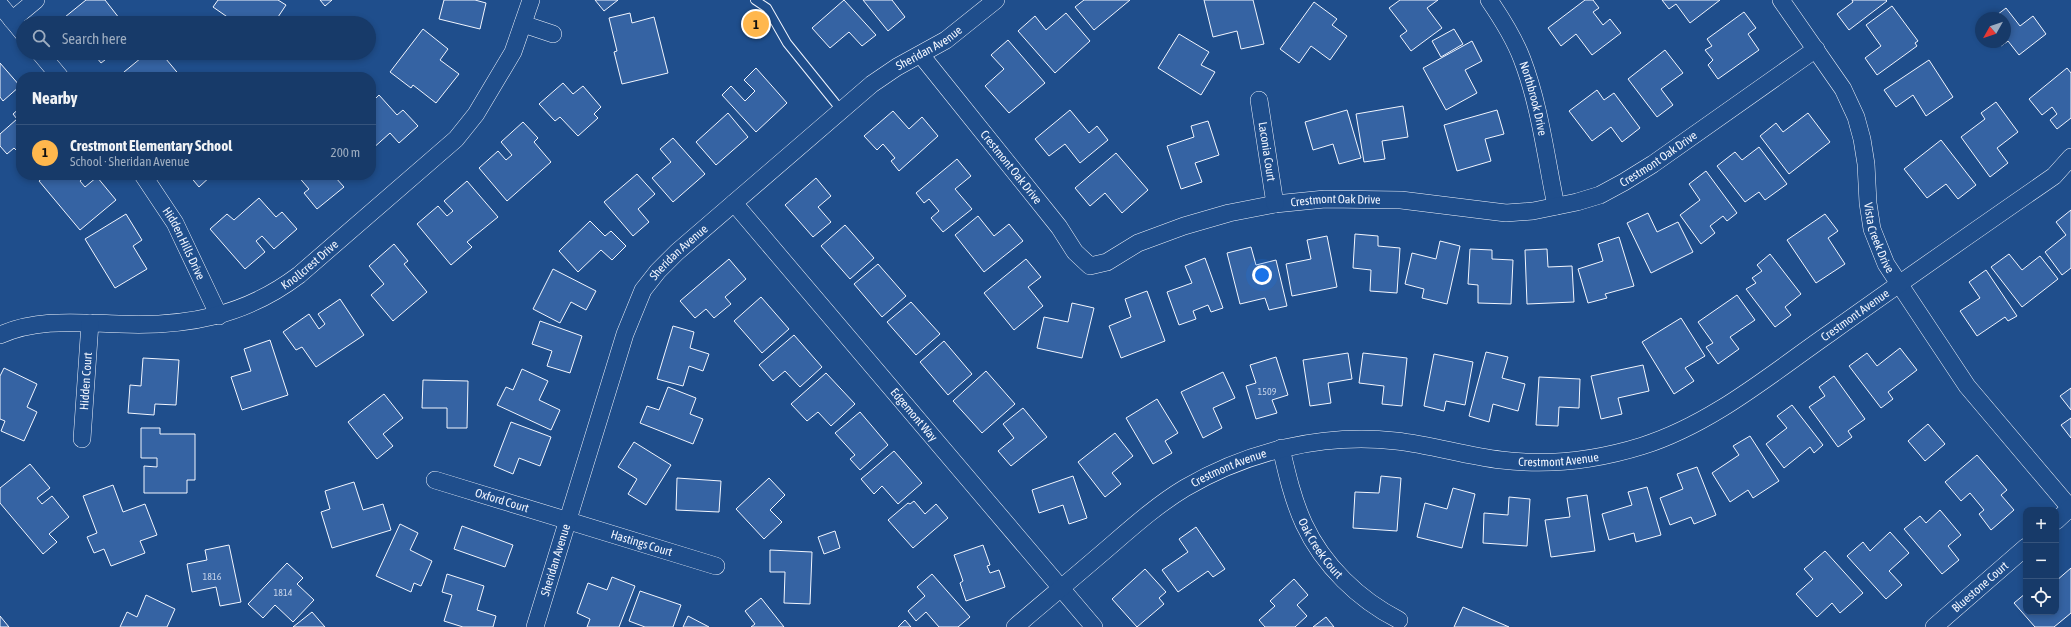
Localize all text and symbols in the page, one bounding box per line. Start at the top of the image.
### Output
pin: 1 [743,9,769,39]
north arrow [1975,12,2011,48]
search box [16,16,376,60]
street label: Sheridan Avenue [894,23,965,73]
icon: search [30,27,52,49]
text: Search here [62,30,127,47]
street label: Northbrook Drive [1517,60,1550,137]
text: Nearby [32,88,78,108]
street label: Laconia Court [1255,121,1278,183]
street label: Crestmont Oak Drive [977,128,1045,207]
street label: Crestmont Oak Drive [1617,128,1700,190]
text: Crestmont Elementary School [70,137,232,154]
text: 1 [42,145,48,160]
text: 200 m [331,145,360,160]
text: School · Sheridan Avenue [70,154,189,169]
street label: Crestmont Oak Drive [1290,192,1381,209]
street label: Vista Creek Drive [1861,202,1897,276]
street label: Hidden Hills Drive [160,205,208,282]
street label: Sheridan Avenue [647,222,711,283]
street label: Knollcrest Drive [279,237,341,292]
your location [1252,265,1272,285]
street label: Crestmont Avenue [1818,286,1892,344]
street label: Hidden Court [77,351,95,410]
street label: Edgemont Way [887,385,940,444]
house number: 1509 [1258,386,1277,397]
street label: Crestmont Avenue [1189,446,1268,490]
street label: Crestmont Avenue [1518,450,1600,469]
street label: Oxford Court [473,486,531,515]
map controls [2023,507,2059,615]
button: + [2023,507,2059,543]
street label: Oak Creek Court [1295,516,1346,582]
street label: Sheridan Avenue [538,522,573,598]
street label: Hastings Court [609,527,675,559]
button: − [2023,543,2059,579]
street label: Bluestone Court [1949,558,2011,615]
house number: 1816 [203,571,222,582]
button: locate [2023,579,2059,615]
house number: 1814 [274,587,293,598]

